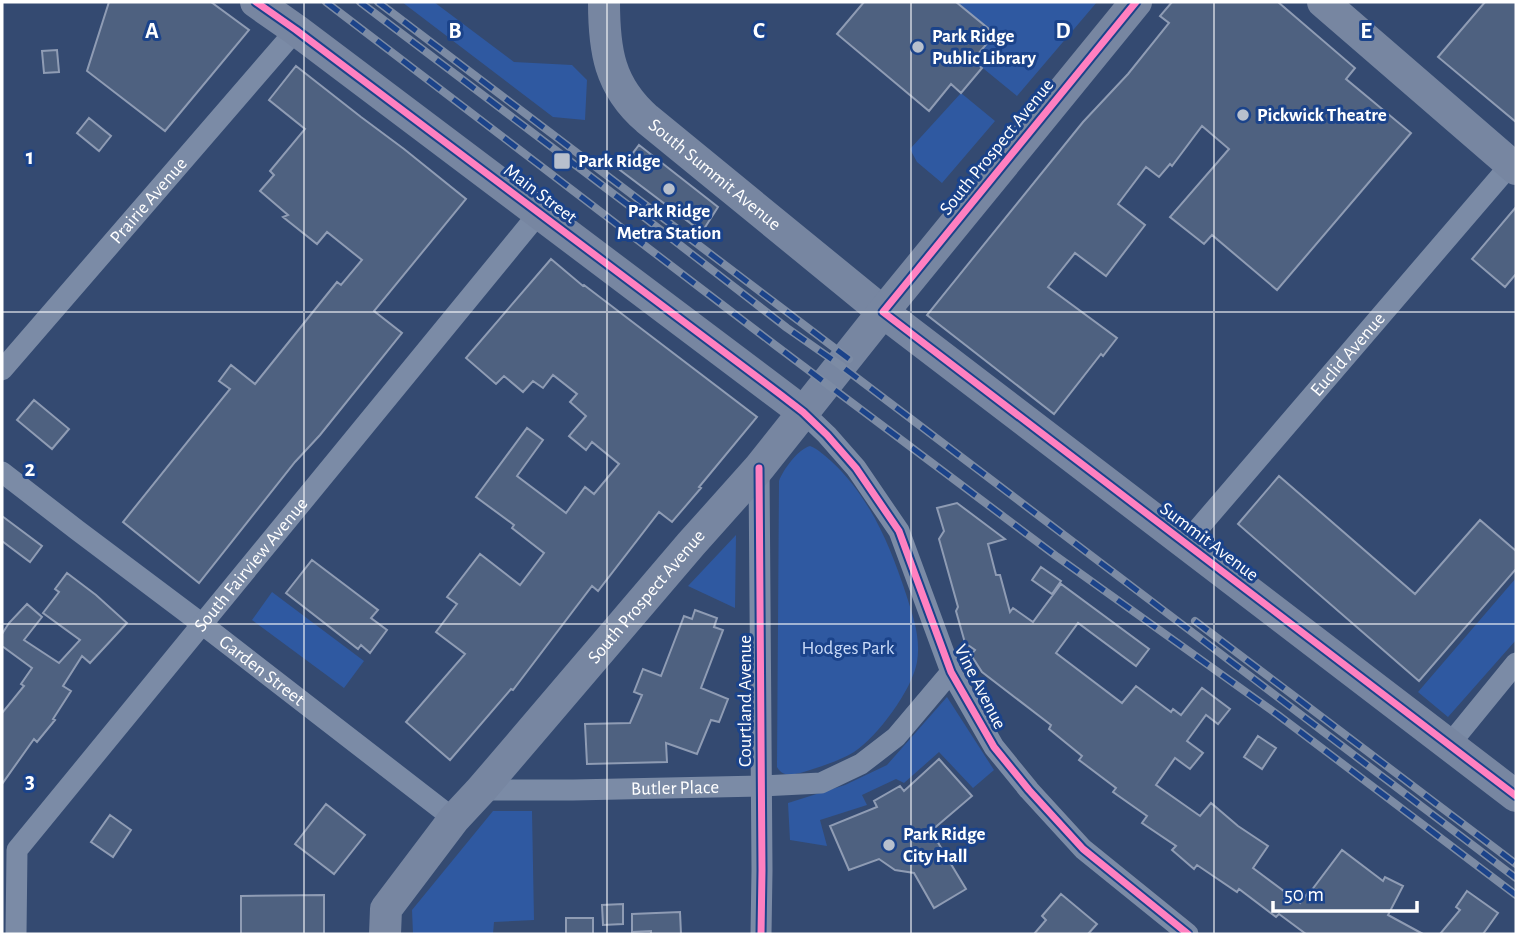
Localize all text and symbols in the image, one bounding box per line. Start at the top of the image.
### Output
text: A [145,20,159,43]
text: B [448,20,462,43]
text: C [753,20,765,43]
text: D [1055,20,1071,43]
text: E [1360,20,1372,43]
place label: Park Ridge Public Library [932,27,1037,68]
marker: Park Ridge Public Library [910,39,926,55]
street label: South Prospect Avenue [936,75,1058,219]
place label: Pickwick Theatre [1257,106,1387,125]
marker: Pickwick Theatre [1235,107,1251,123]
street label: South Summit Avenue [645,115,785,234]
text: 1 [26,146,34,169]
marker: Park Ridge [552,151,572,171]
place label: Park Ridge [578,152,660,171]
street label: Prairie Avenue [106,154,191,247]
street label: Main Street [500,161,580,227]
marker: Park Ridge Metra Station [661,181,677,197]
place label: Park Ridge Metra Station [617,202,721,243]
street label: Euclid Avenue [1307,309,1389,400]
text: 2 [25,458,36,481]
street label: South Fairview Avenue [191,494,311,635]
street label: Summit Avenue [1156,499,1262,585]
street label: South Prospect Avenue [584,526,709,667]
street label: Garden Street [216,632,308,709]
street label: Courtland Avenue [736,635,755,767]
park label: Hodges Park [802,639,895,658]
street label: Vine Avenue [951,642,1009,732]
text: 3 [25,770,35,793]
street label: Butler Place [631,777,719,798]
place label: Park Ridge City Hall [903,825,985,866]
marker: Park Ridge City Hall [881,837,897,853]
scale bar [1273,870,1416,914]
text: 50 m [1284,884,1324,905]

